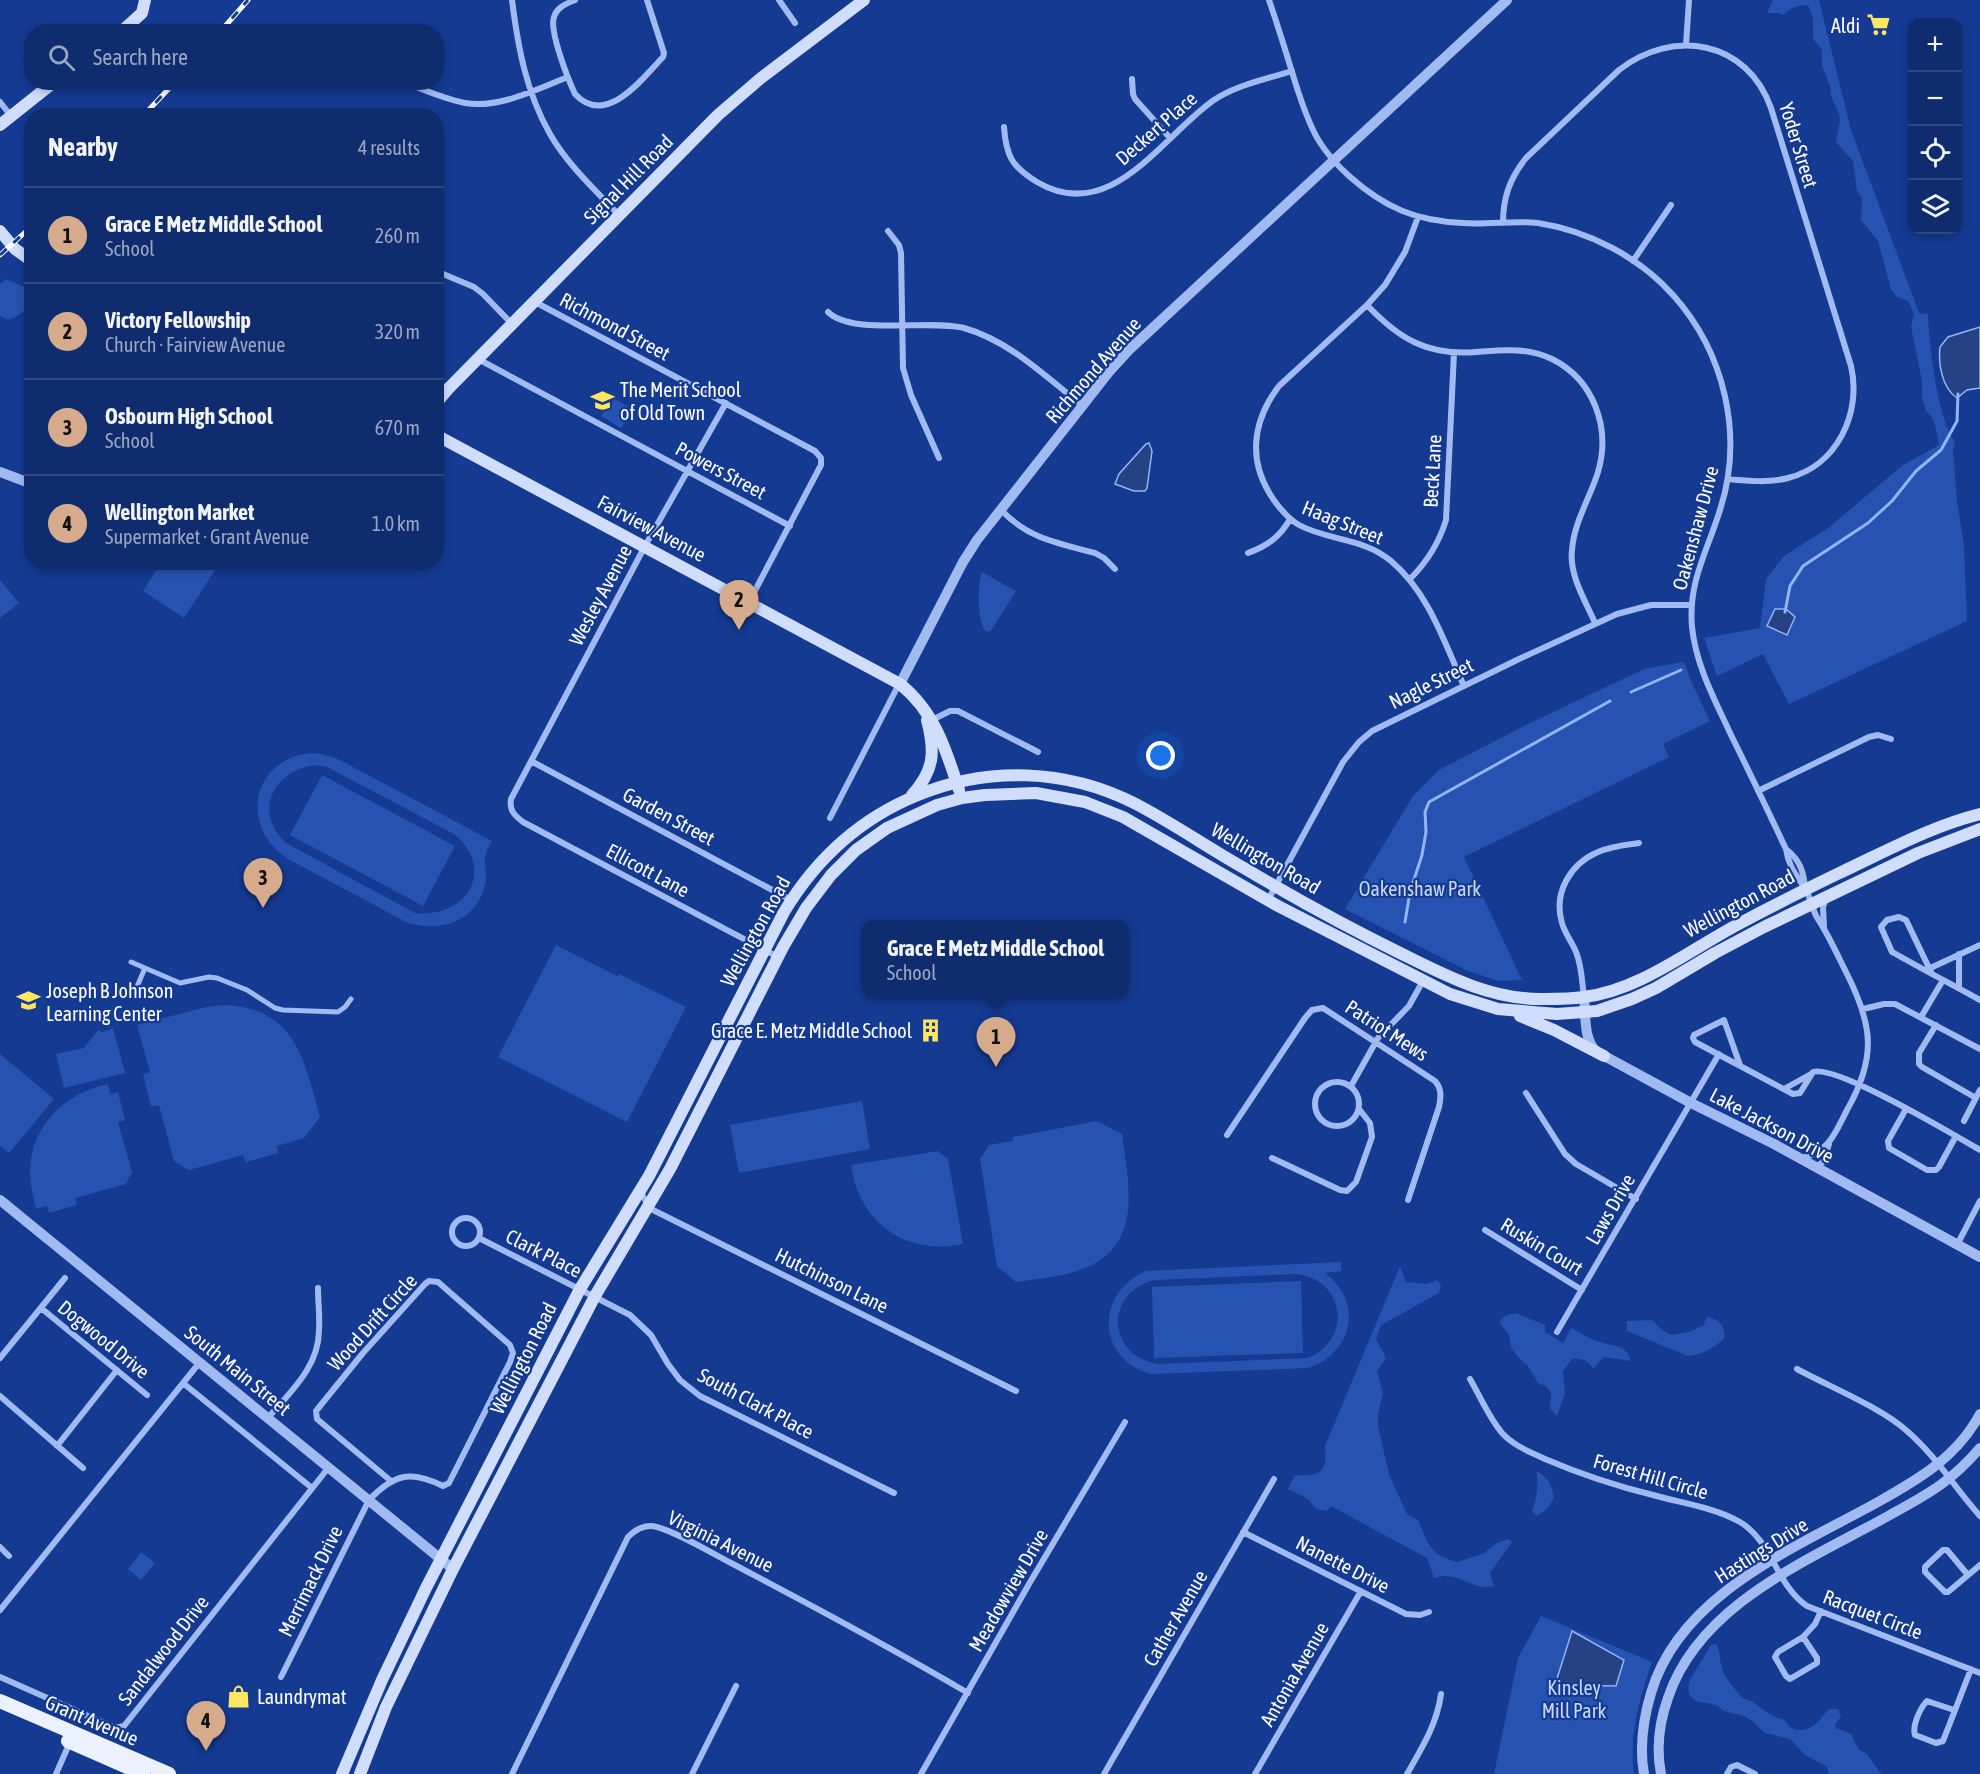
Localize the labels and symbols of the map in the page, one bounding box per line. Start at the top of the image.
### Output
supermarket icon: Aldi [1865,12,1891,38]
place label: Aldi [1831,14,1860,37]
street label: Deckert Place [1111,86,1201,170]
street label: Yoder Street [1775,99,1823,191]
street label: Signal Hill Road [579,130,677,228]
street label: Richmond Street [556,287,674,365]
street label: Richmond Avenue [1041,312,1145,428]
place label: The Merit School of Old Town [620,378,742,424]
school or university icon: The Merit School of Old Town [589,388,615,414]
street label: Beck Lane [1419,434,1445,508]
street label: Powers Street [672,437,770,504]
street label: Oakenshaw Drive [1667,463,1723,593]
street label: Fairview Avenue [594,490,710,566]
street label: Haag Street [1299,495,1387,549]
street label: Wesley Avenue [564,541,636,649]
pin: 2 [720,580,758,630]
street label: Nagle Street [1385,653,1477,713]
your location [1146,741,1175,770]
street label: Garden Street [619,782,719,850]
street label: Wellington Road [1207,818,1325,898]
street label: Ellicott Lane [603,839,693,901]
pin: 3 [244,858,282,908]
street label: Wellington Road [1680,864,1798,942]
street label: Wellington Road [715,872,795,990]
park label: Oakenshaw Park [1359,877,1481,900]
place label: Joseph B Johnson Learning Center [46,979,173,1025]
school or university icon: Joseph B Johnson Learning Center [15,988,41,1014]
street label: Patriot Mews [1341,995,1433,1065]
building icon: Grace E. Metz Middle School [917,1017,943,1043]
pin: 1 [976,1018,1016,1067]
place label: Grace E. Metz Middle School [711,1019,913,1042]
street label: Lake Jackson Drive [1706,1083,1838,1167]
street label: Laws Drive [1581,1170,1639,1248]
street label: Ruskin Court [1497,1213,1587,1280]
street label: Clark Place [502,1224,586,1282]
street label: Hutchinson Lane [772,1243,892,1317]
street label: Wood Drift Circle [323,1269,421,1375]
street label: Dogwood Drive [54,1295,154,1383]
street label: Wellington Road [485,1298,561,1418]
street label: South Main Street [181,1320,296,1420]
street label: South Clark Place [694,1363,818,1443]
street label: Forest Hill Circle [1591,1449,1711,1503]
street label: Virginia Avenue [664,1506,778,1576]
street label: Hastings Drive [1710,1512,1812,1588]
street label: Merrimack Drive [273,1522,347,1640]
street label: Meadowview Drive [964,1525,1052,1655]
street label: Nanette Drive [1292,1531,1394,1597]
street label: Cather Avenue [1138,1566,1212,1670]
street label: Racquet Circle [1820,1585,1926,1643]
street label: Sandalwood Drive [113,1591,213,1709]
street label: Antonia Avenue [1255,1618,1333,1730]
park label: Kinsley Mill Park [1542,1676,1607,1722]
shop icon: Laundrymat [226,1683,252,1709]
place label: Laundrymat [257,1685,347,1708]
street label: Grant Avenue [42,1690,142,1750]
pin: 4 [186,1702,226,1751]

